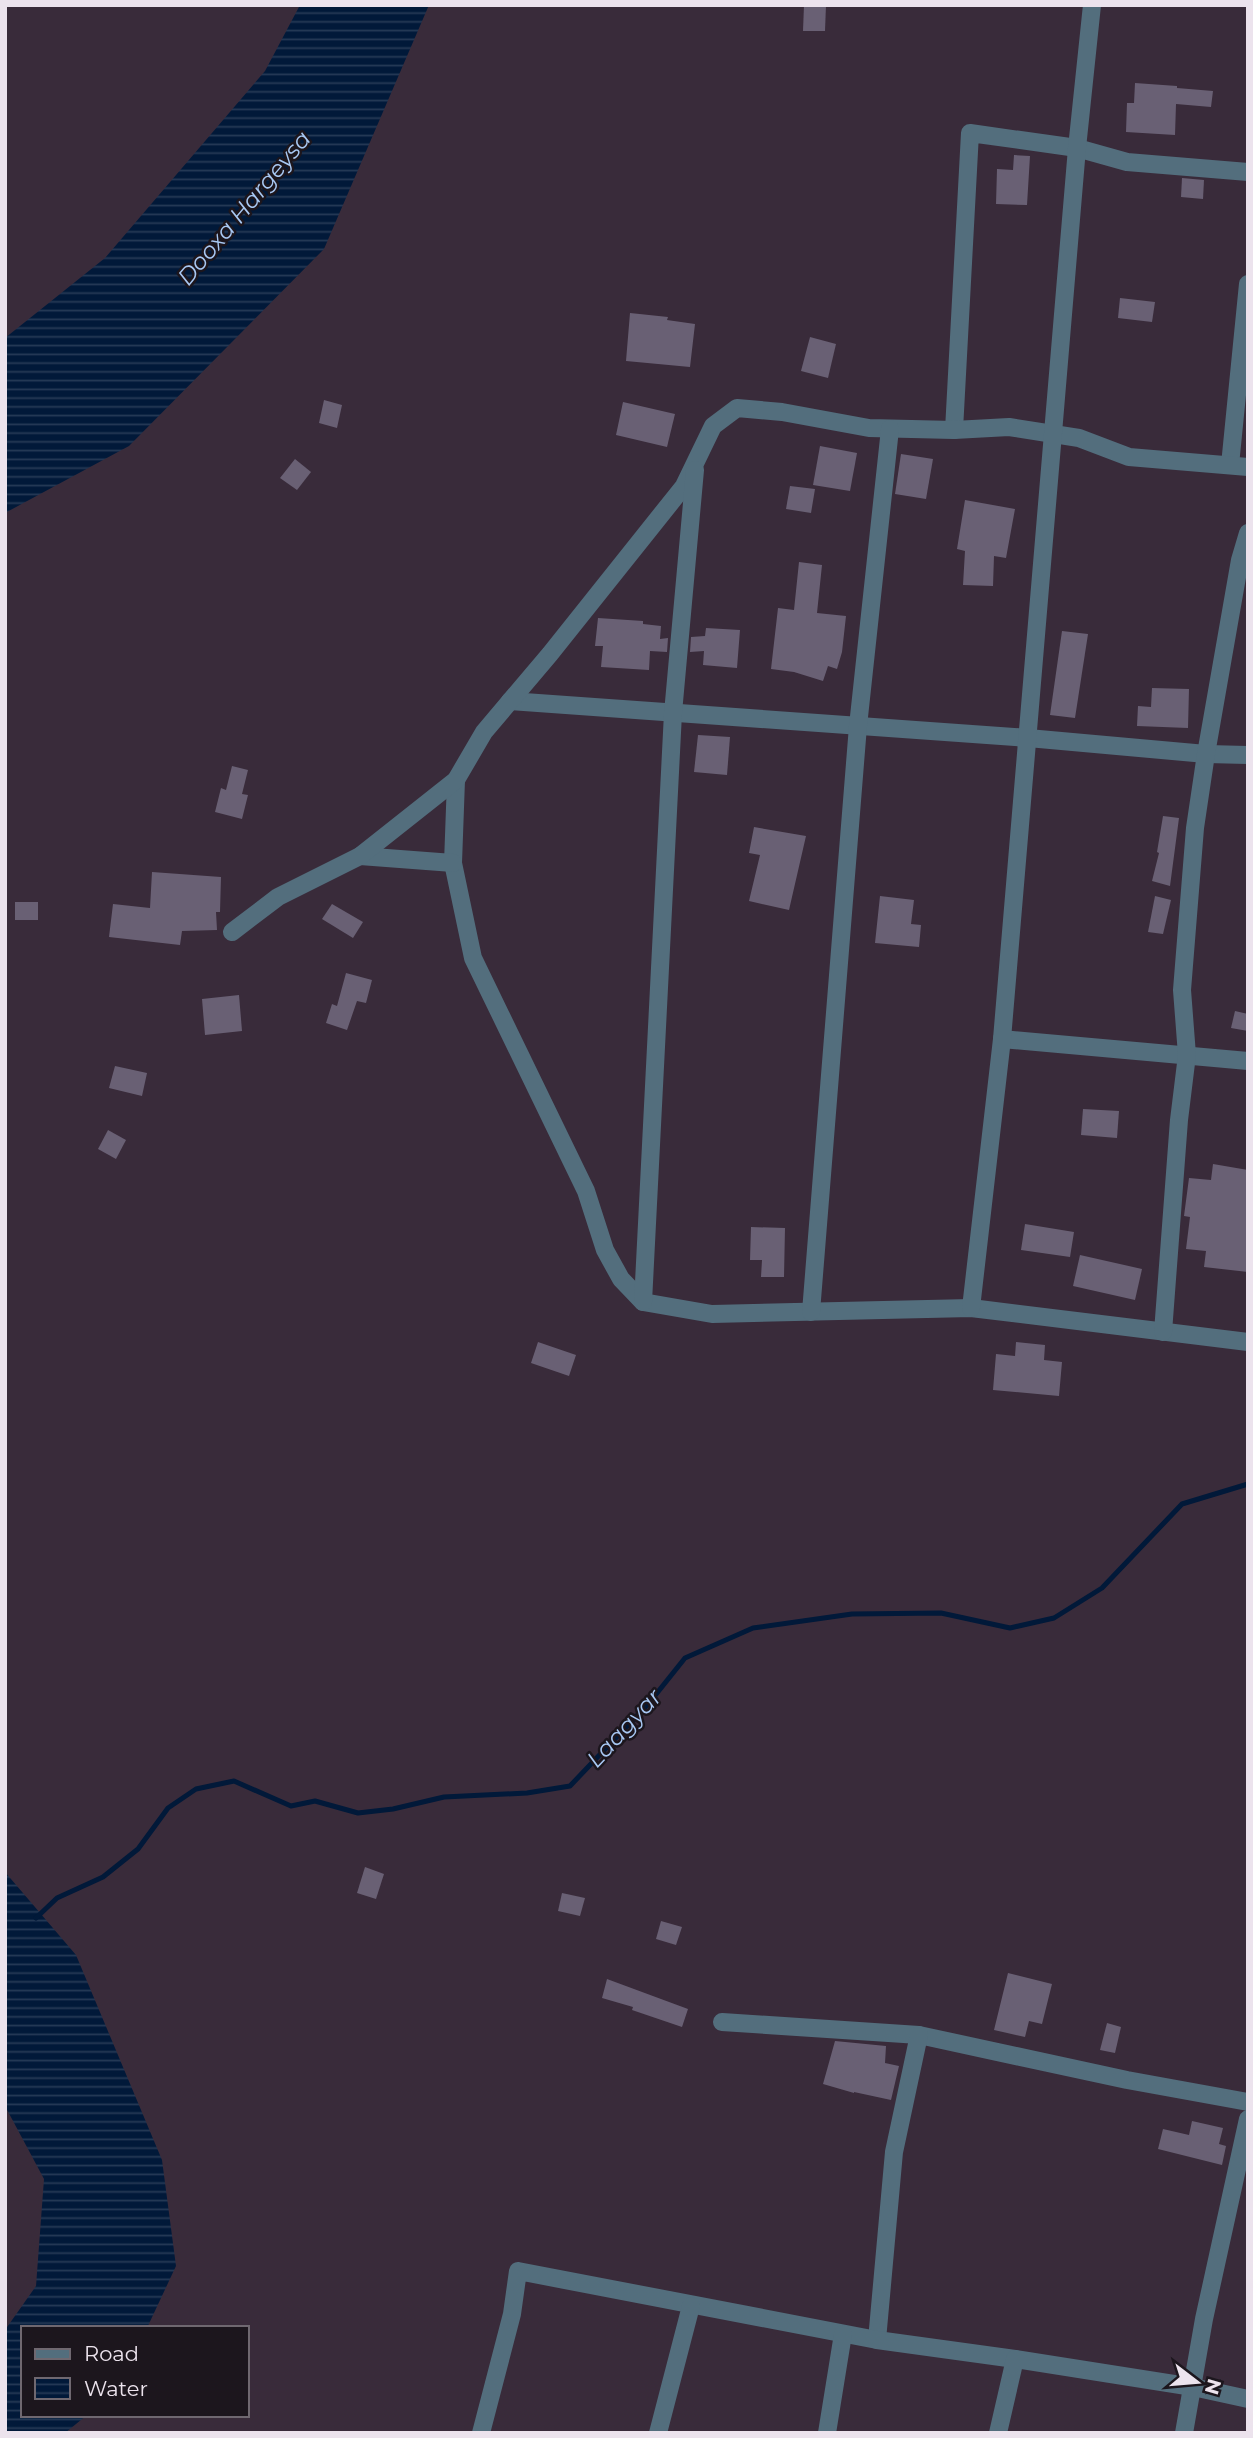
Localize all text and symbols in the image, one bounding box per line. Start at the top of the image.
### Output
water label: Dooxa Hargeysa [171,125,317,291]
water label: Laagyar [581,1682,668,1773]
legend [21,2326,248,2417]
text: Road [84,2341,139,2366]
north arrow [1162,2347,1232,2417]
text: Water [84,2376,148,2401]
text: N [1200,2376,1226,2397]

